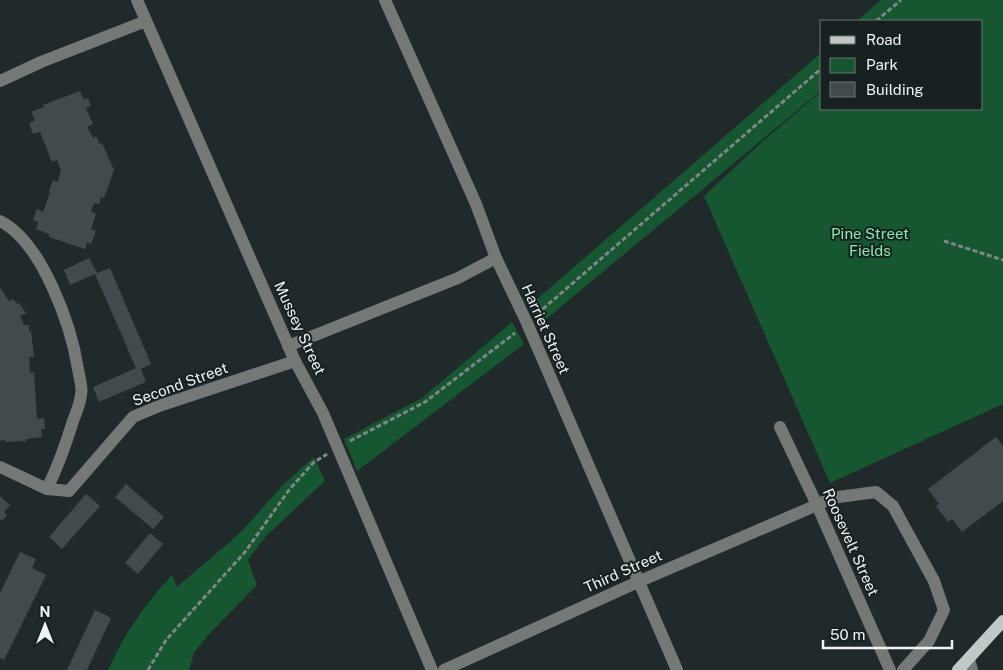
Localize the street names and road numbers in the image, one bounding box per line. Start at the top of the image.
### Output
street label: Mussey Street [271,279,329,377]
street label: Harriet Street [519,281,573,377]
street label: Second Street [130,359,230,409]
street label: Roosevelt Street [820,486,882,599]
street label: Third Street [581,546,665,596]

